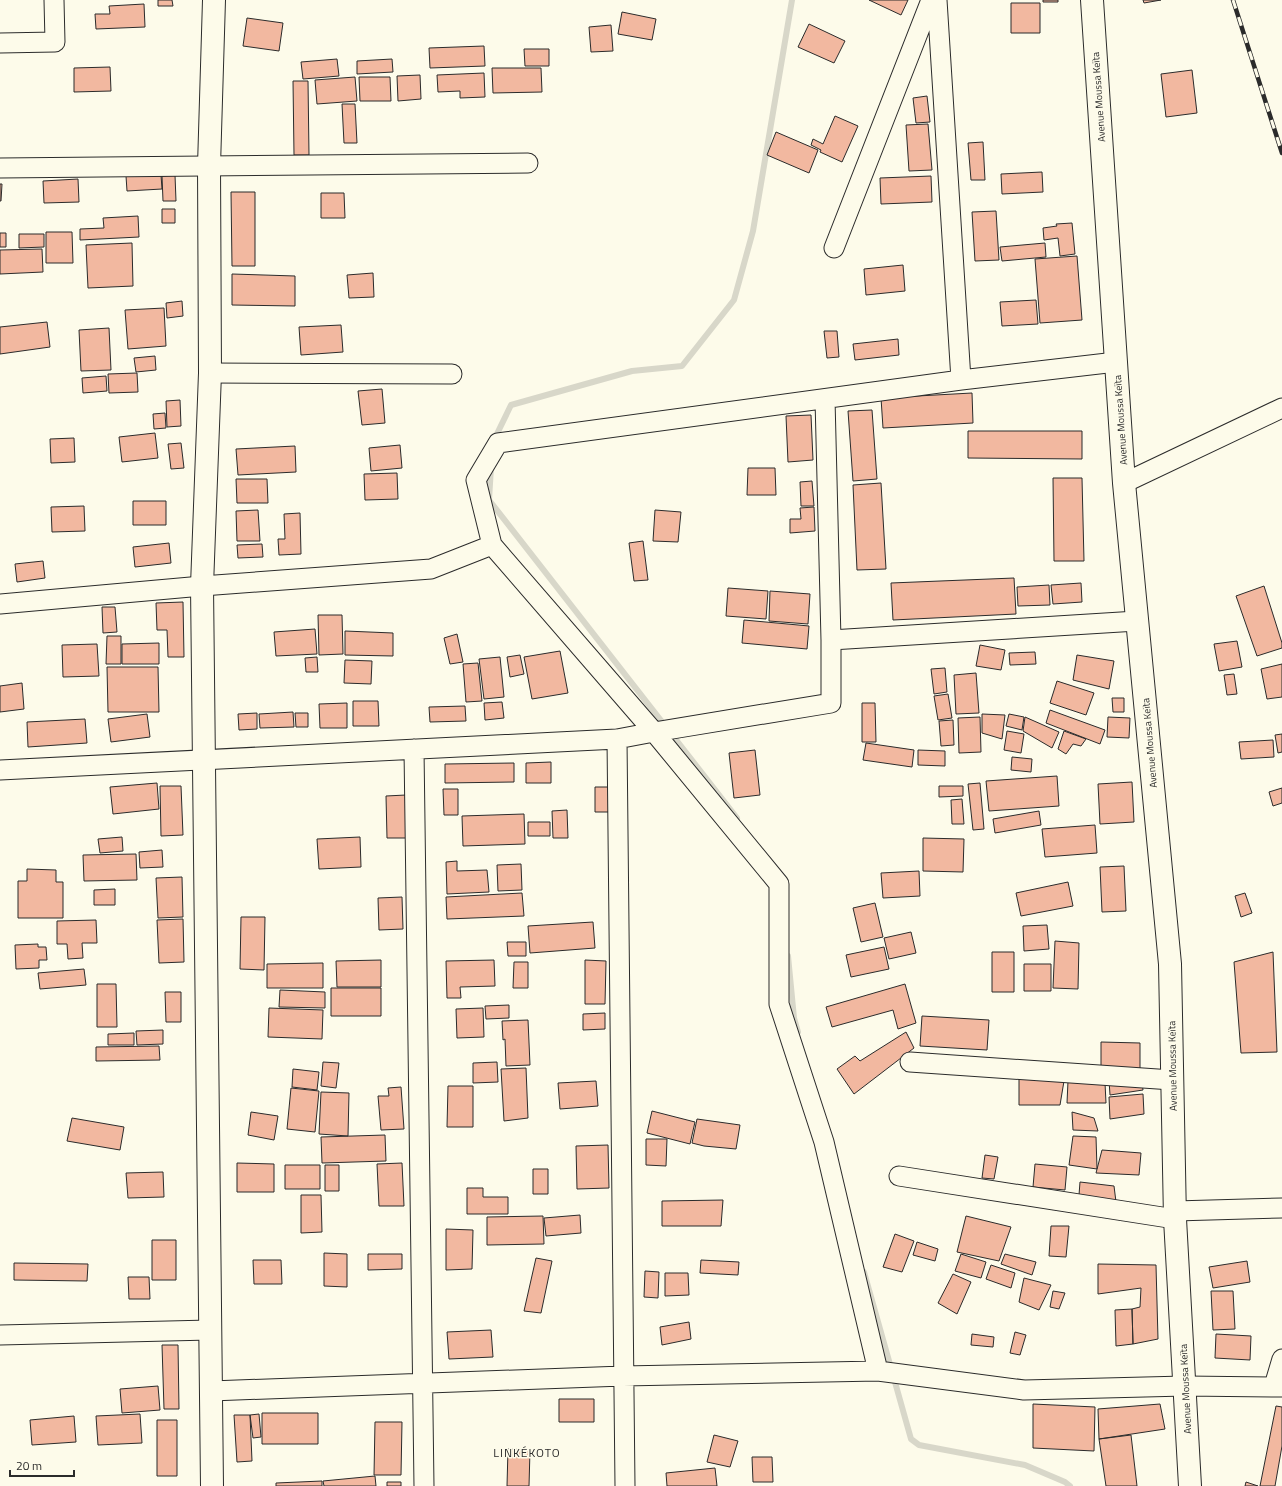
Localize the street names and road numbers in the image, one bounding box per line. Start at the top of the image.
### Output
street label: Avenue Moussa Keïta [1088,51,1109,142]
street label: Avenue Moussa Keïta [1110,374,1131,465]
street label: Avenue Moussa Keïta [1138,697,1161,789]
street label: Avenue Moussa Keïta [1164,1021,1181,1111]
street label: Avenue Moussa Keïta [1176,1344,1195,1434]

